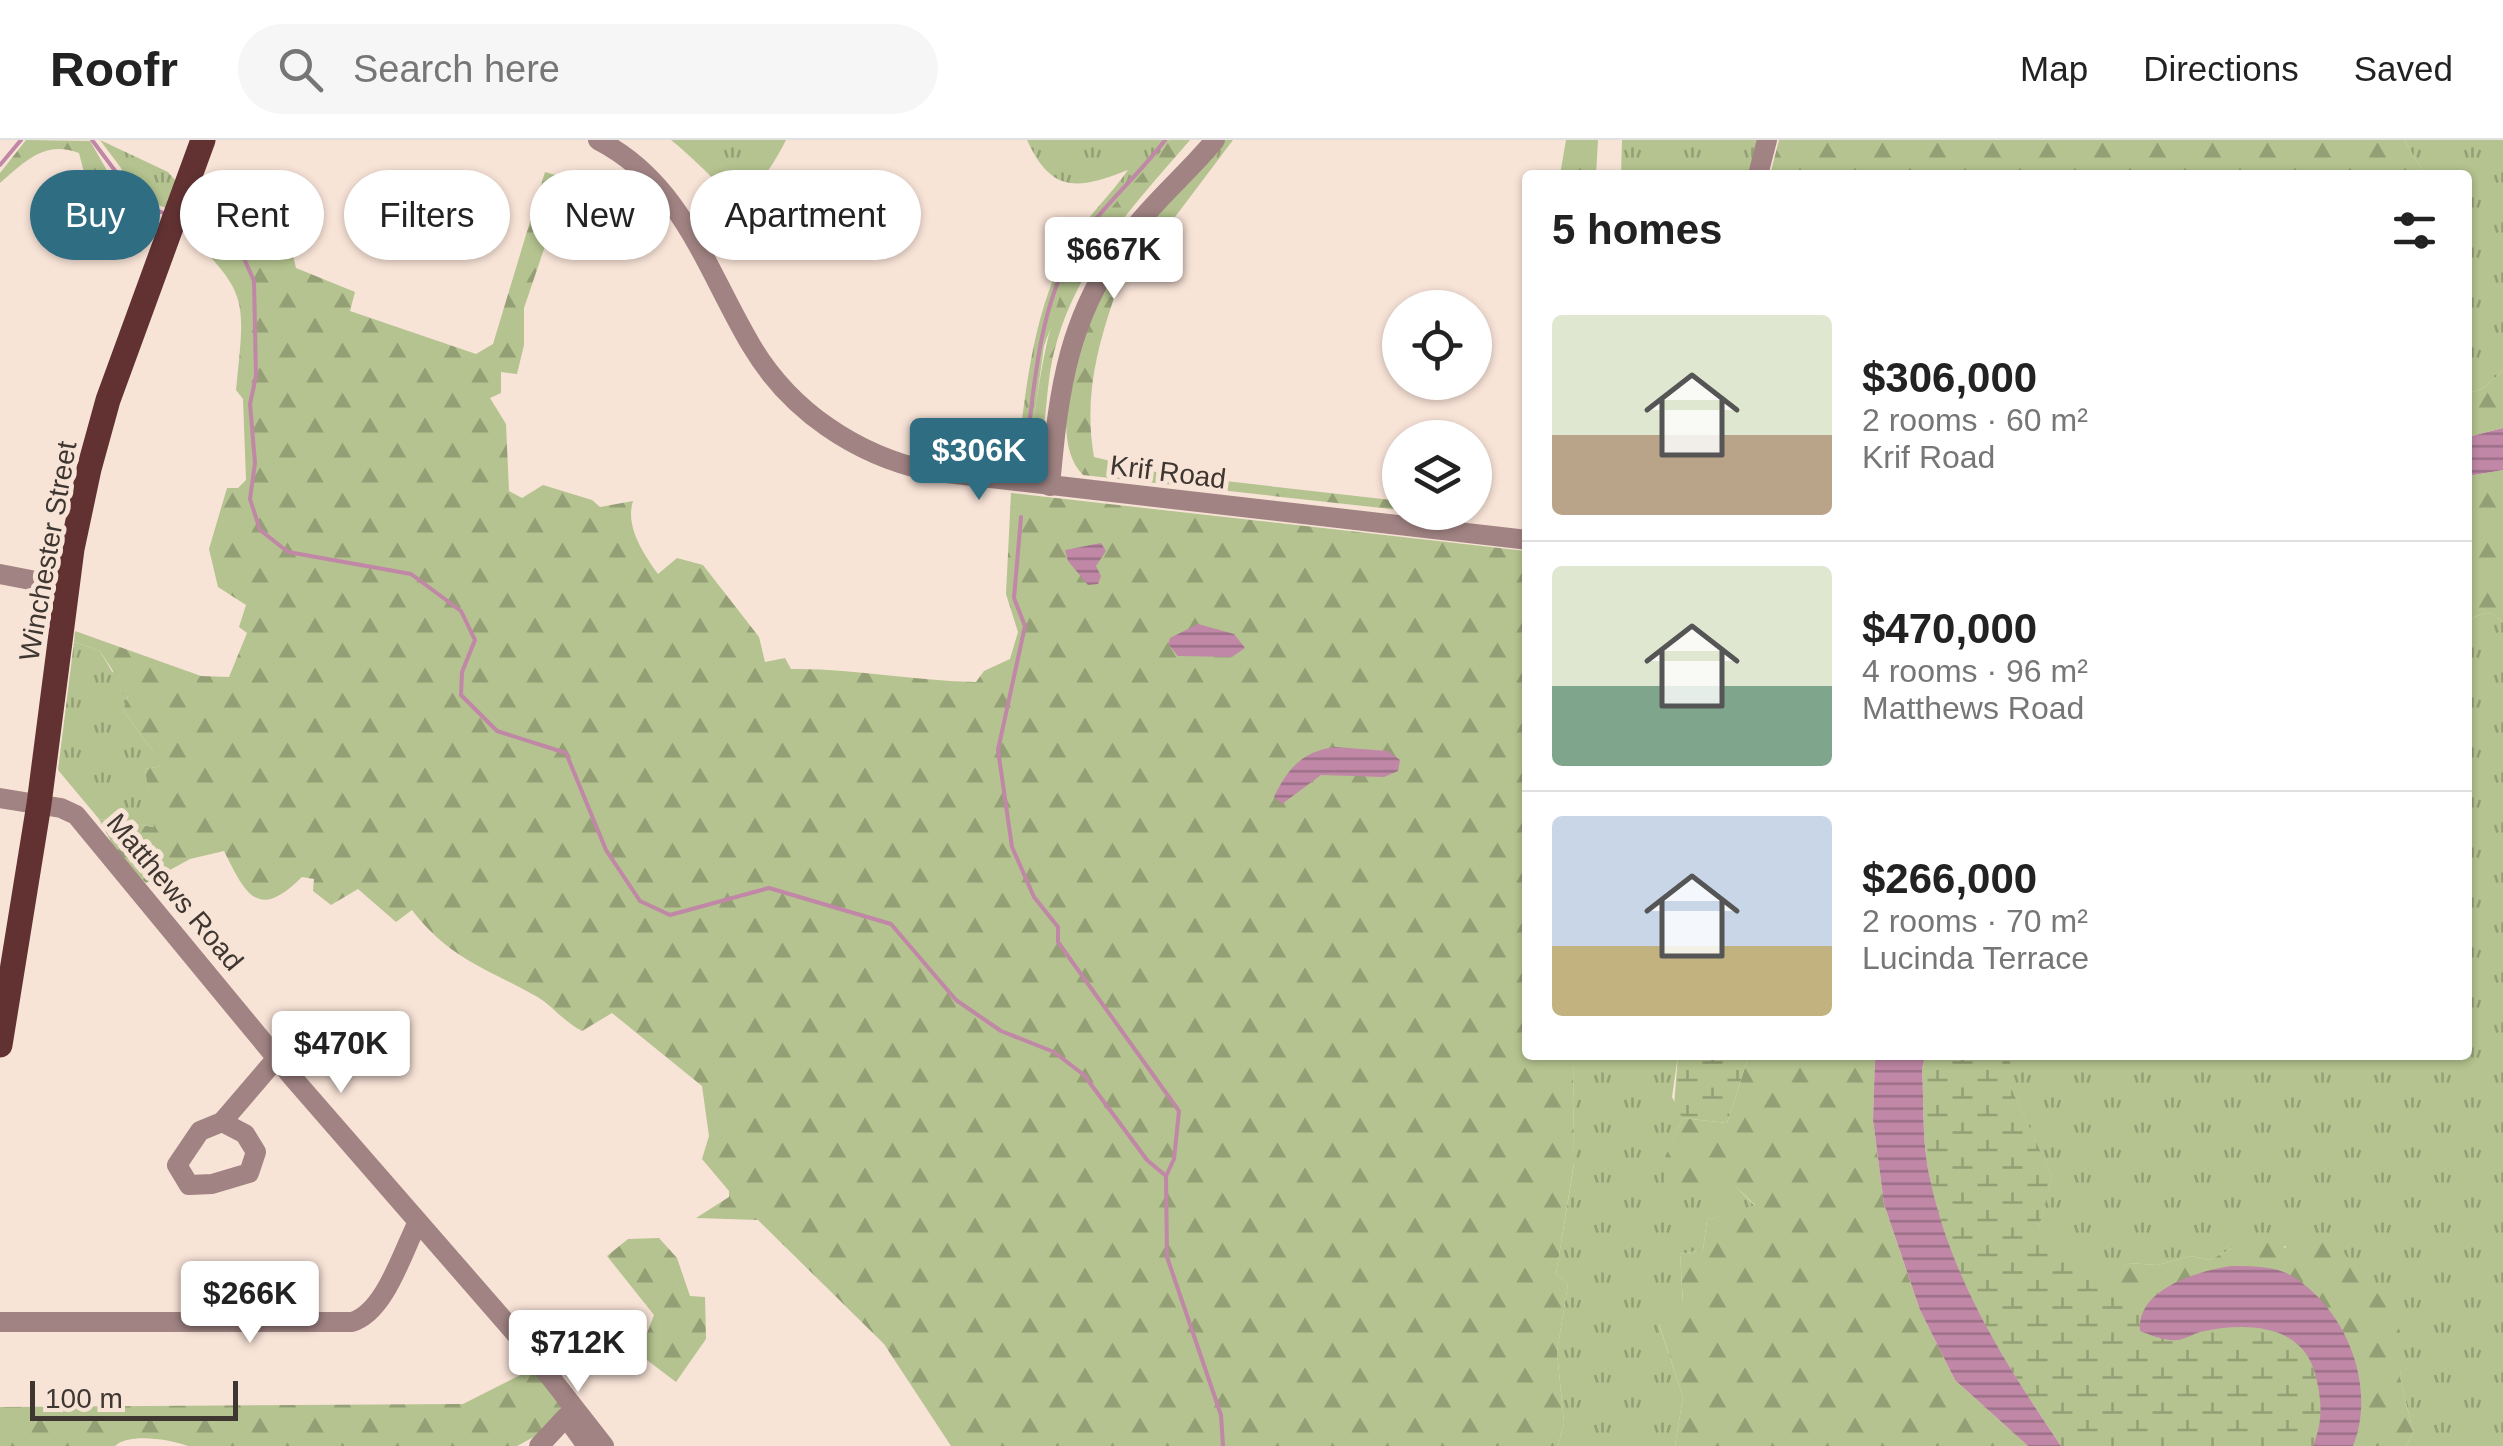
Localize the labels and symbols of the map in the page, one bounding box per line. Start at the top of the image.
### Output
pin: $667K [1044,217,1184,302]
pin: $306K [909,418,1049,503]
street label: Winchester Street [13,439,83,663]
street label: Krif Road [1108,450,1228,494]
street label: Matthews Road [101,808,249,976]
pin: $470K [271,1011,411,1096]
pin: $266K [180,1261,320,1346]
pin: $712K [508,1310,648,1395]
scale bar [30,1376,238,1420]

